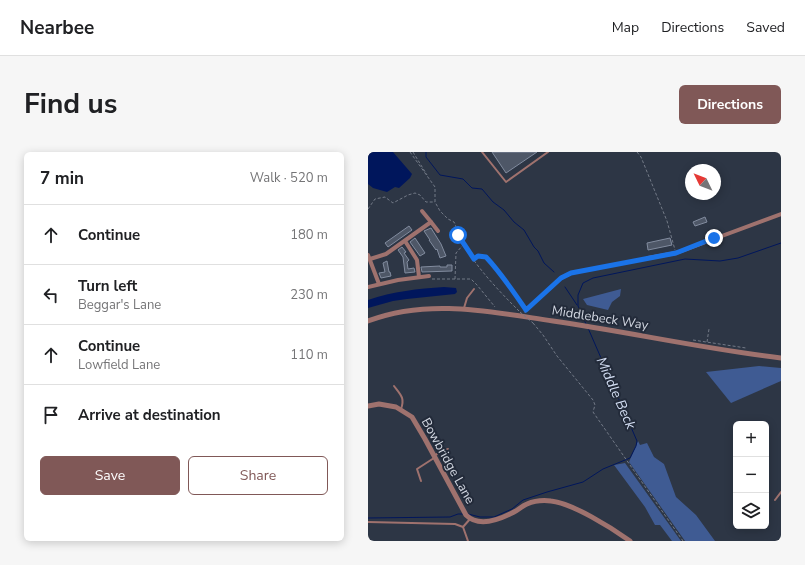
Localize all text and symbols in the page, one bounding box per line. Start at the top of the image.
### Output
text: Nearbee [20,15,94,41]
text: Map [612,18,639,37]
text: Directions [661,18,724,37]
text: Saved [746,18,785,37]
text: Find us [24,85,118,123]
button: Directions [679,85,781,124]
north arrow [685,164,721,200]
text: 7 min [40,167,84,190]
text: Walk · 520 m [250,169,328,187]
icon: ahead [40,224,62,246]
text: Continue [78,225,140,245]
text: 180 m [290,226,328,244]
route start [449,226,467,244]
route end [705,229,723,247]
text: Turn left [78,276,137,296]
icon: left [40,284,62,306]
text: 230 m [290,286,328,304]
text: Beggar's Lane [78,296,161,314]
street label: Middlebeck Way [550,301,650,335]
text: Continue [78,336,140,356]
icon: ahead [40,344,62,366]
text: 110 m [290,346,328,364]
water label: Middle Beck [592,354,641,433]
text: Lowfield Lane [78,356,160,374]
icon: arrive [40,404,62,426]
text: Arrive at destination [78,405,221,425]
street label: Bowbridge Lane [417,415,479,507]
map controls [733,421,769,529]
button: + [733,421,769,457]
button: Save [40,456,180,495]
button: Share [188,456,328,495]
button: − [733,457,769,493]
button: layers [733,493,769,529]

